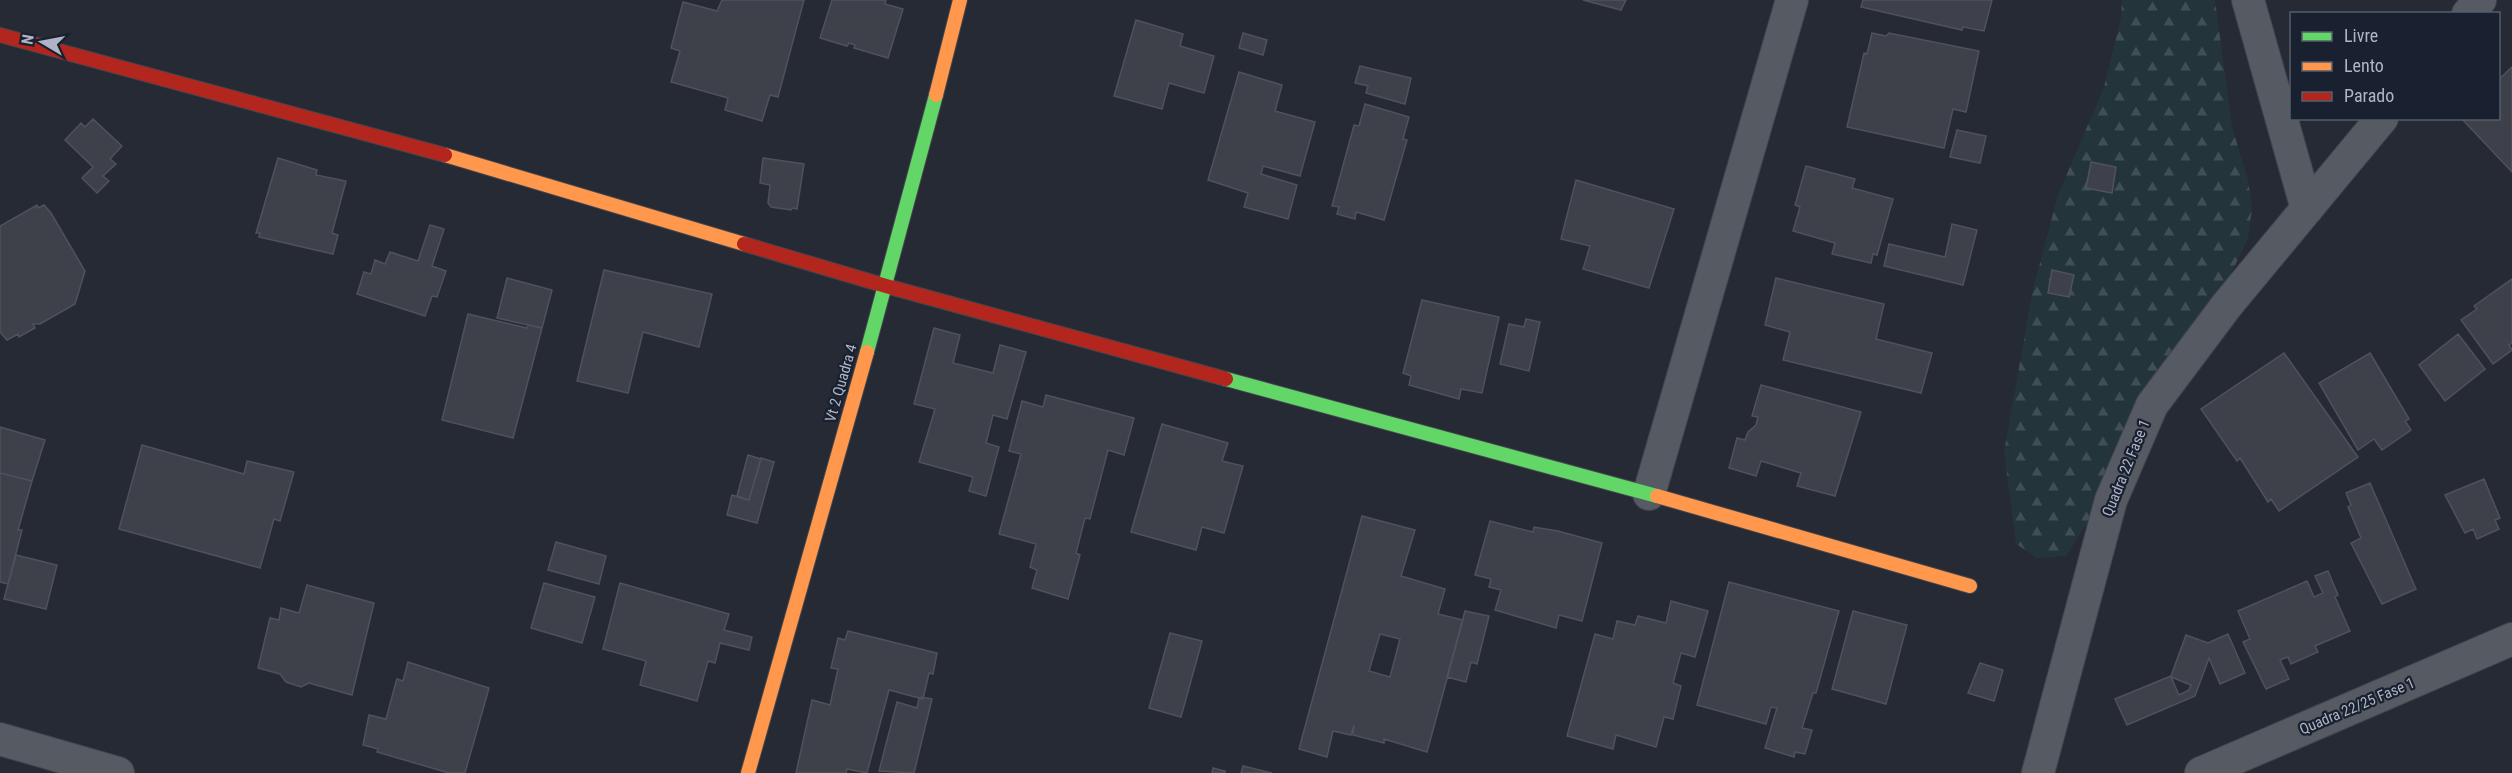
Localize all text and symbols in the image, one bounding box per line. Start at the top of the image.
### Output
north arrow [12,12,72,72]
legend [2290,12,2500,120]
text: Livre [2344,25,2378,46]
text: N [18,33,38,46]
text: Lento [2344,55,2384,76]
text: Parado [2344,85,2394,106]
street label: Vt 2 Quadra 4 [821,342,861,424]
street label: Quadra 22 Fase 1 [2098,417,2154,519]
street label: Quadra 22/25 Fase 1 [2297,674,2417,738]

